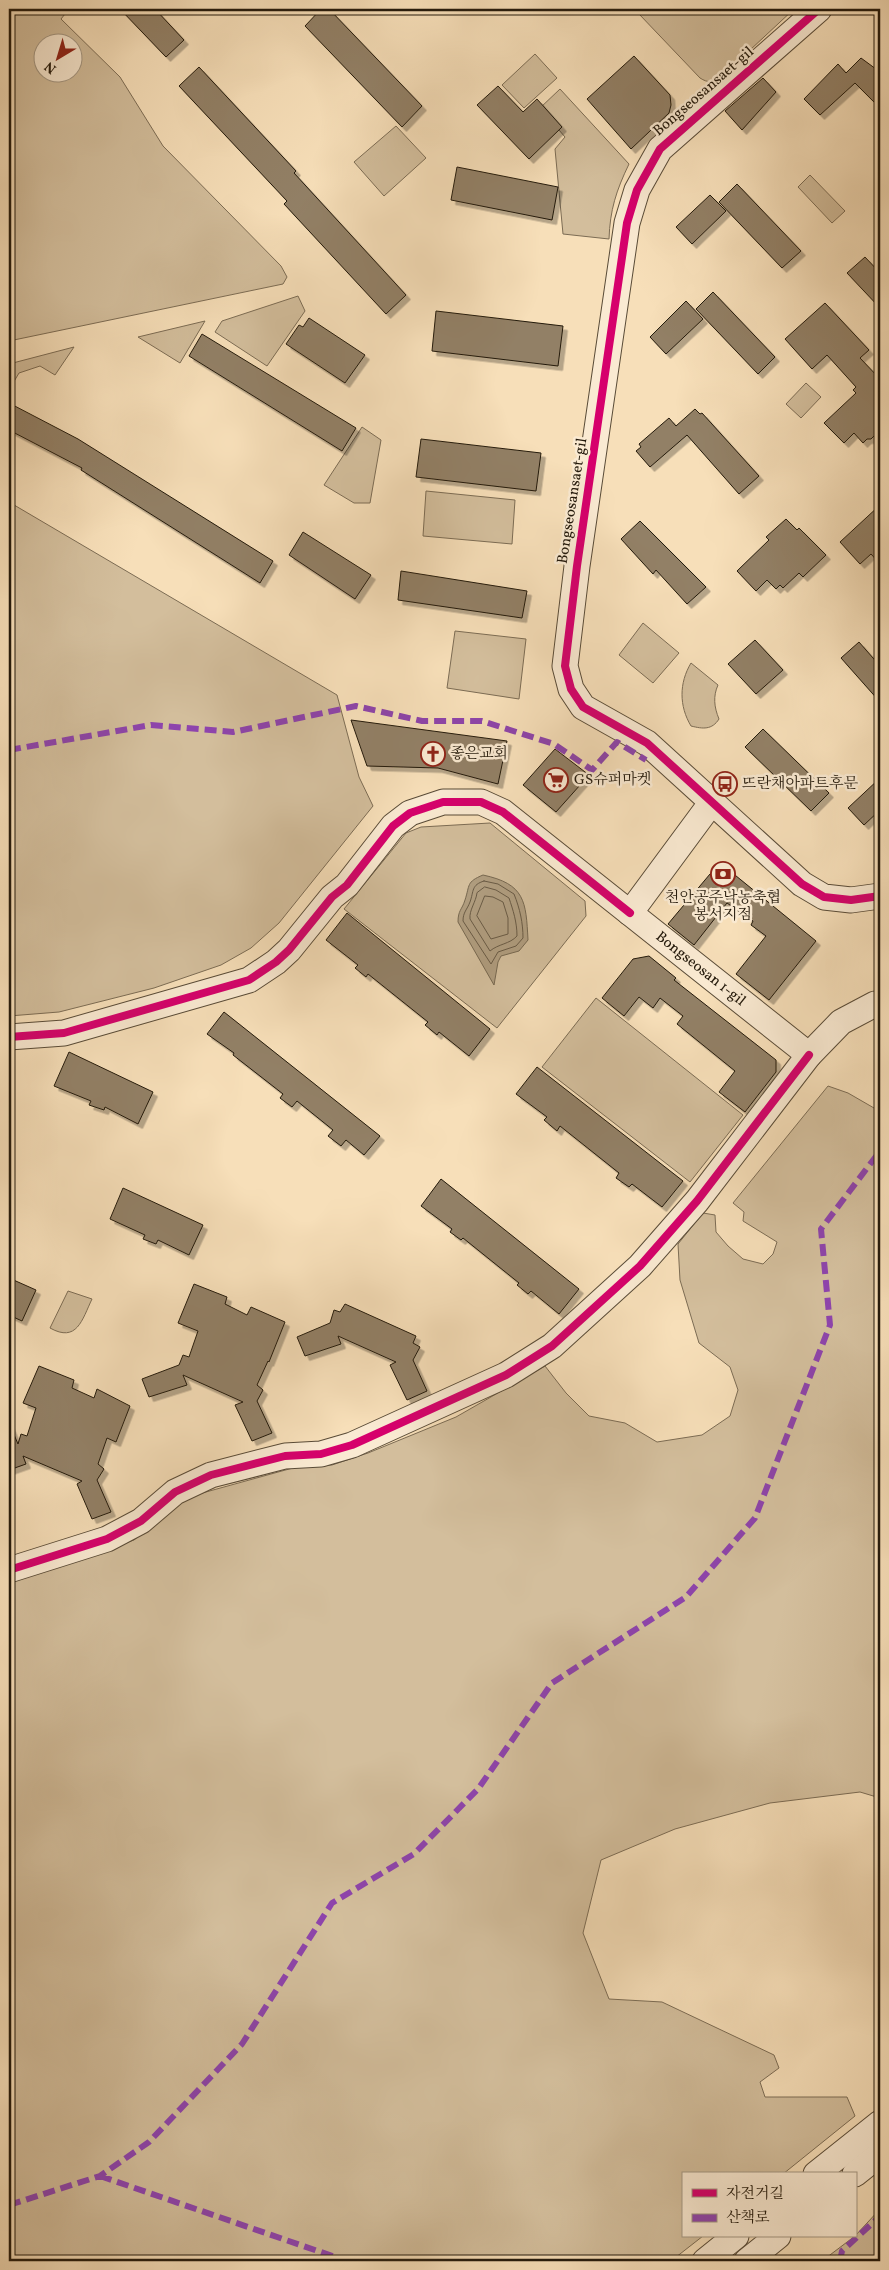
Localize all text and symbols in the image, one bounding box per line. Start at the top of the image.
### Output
north arrow [32,32,82,82]
street label: Bongseosansaet-gil [649,42,759,142]
text: N [41,56,61,78]
street label: Bongseosansaet-gil [553,437,593,565]
church icon: 좋은교회 [420,741,446,767]
place label: 좋은교회 [450,744,508,765]
supermarket icon: GS슈퍼마켓 [543,767,569,793]
place label: GS슈퍼마켓 [574,770,651,791]
bus stop icon: 뜨란채아파트후문 [712,771,738,797]
place label: 뜨란채아파트후문 [742,774,858,795]
bank icon: 천안공주낙농축협 봉서지점 [710,861,736,887]
place label: 천안공주낙농축협 봉서지점 [665,888,781,926]
street label: Bongseosan 1-gil [651,927,750,1011]
legend [682,2172,856,2238]
text: 자전거길 [726,2184,784,2205]
text: 산책로 [726,2208,770,2229]

